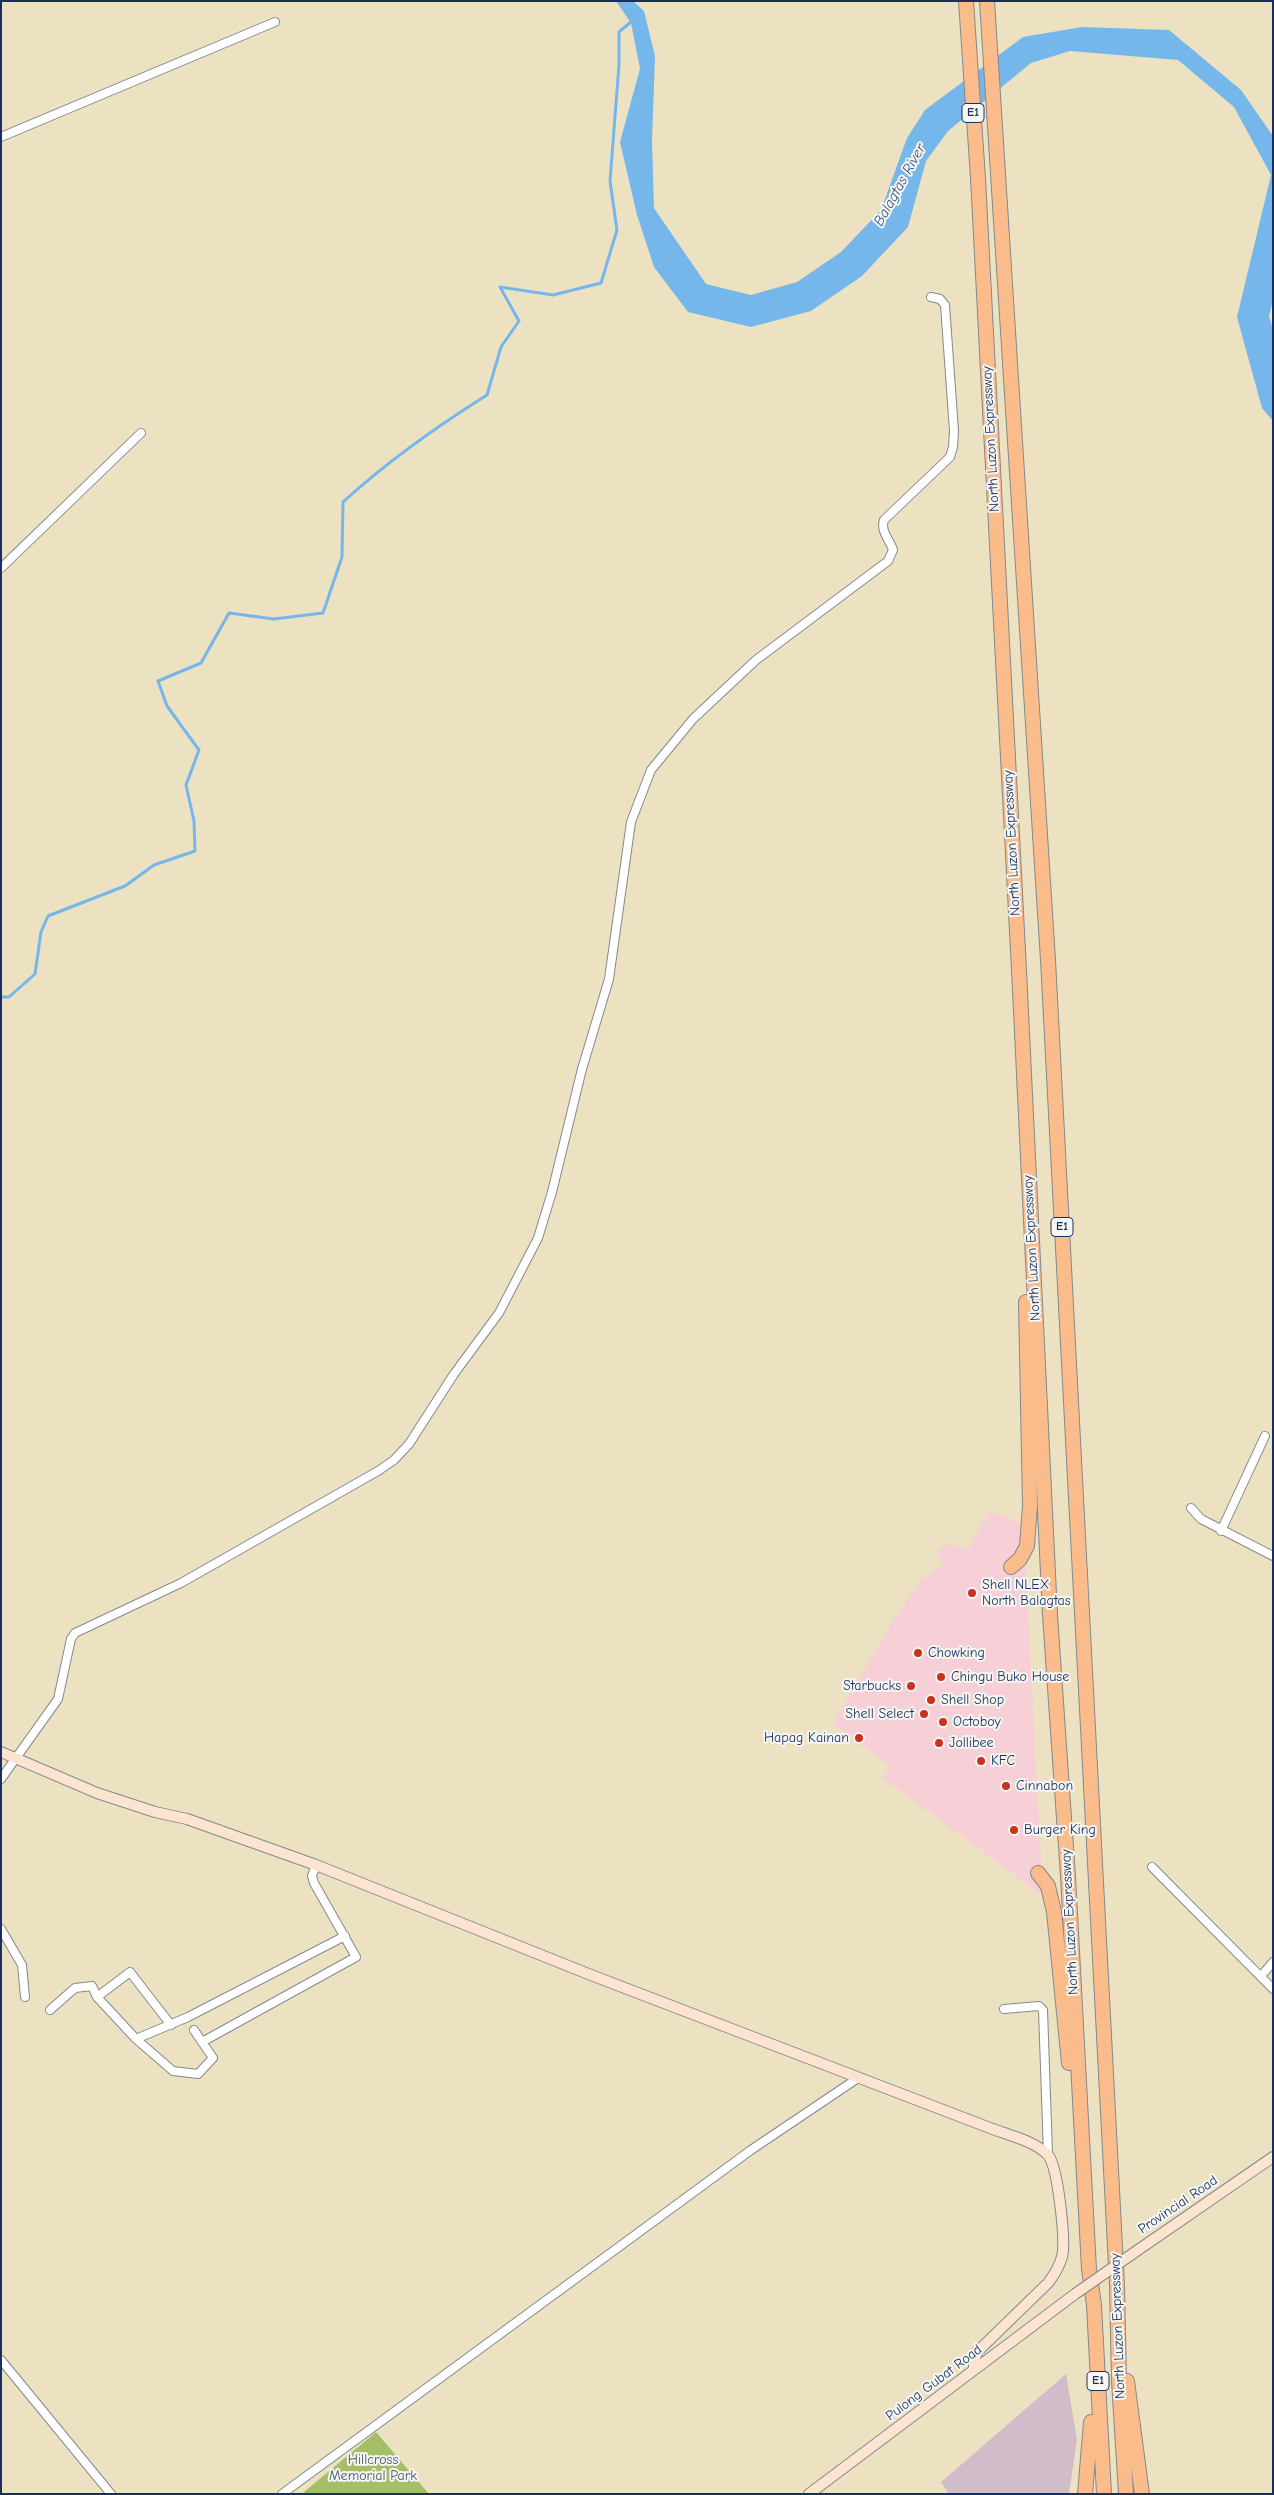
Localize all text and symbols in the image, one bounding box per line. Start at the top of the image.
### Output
road number: E1 [962,104,984,122]
water label: Balagtas River [870,141,930,229]
street label: North Luzon Expressway [979,366,1003,512]
street label: North Luzon Expressway [1000,770,1024,916]
street label: North Luzon Expressway [1020,1175,1044,1321]
road number: E1 [1051,1218,1073,1236]
place label: Shell NLEX North Balagtas [982,1577,1071,1610]
marker: Shell NLEX North Balagtas [966,1587,978,1599]
place label: Chowking [928,1645,985,1661]
marker: Chowking [912,1647,924,1659]
place label: Chingu Buko House [951,1669,1069,1685]
marker: Chingu Buko House [935,1671,947,1683]
place label: Starbucks [843,1678,901,1694]
marker: Starbucks [905,1680,917,1692]
place label: Shell Shop [941,1692,1004,1708]
marker: Shell Shop [925,1694,937,1706]
place label: Shell Select [845,1706,914,1722]
marker: Shell Select [918,1708,930,1720]
place label: Octoboy [953,1714,1001,1730]
marker: Octoboy [937,1716,949,1728]
place label: Hapag Kainan [764,1730,849,1746]
marker: Hapag Kainan [853,1732,865,1744]
place label: Jollibee [949,1735,994,1751]
marker: Jollibee [933,1737,945,1749]
place label: KFC [991,1753,1015,1769]
marker: KFC [975,1755,987,1767]
place label: Cinnabon [1016,1778,1073,1794]
marker: Cinnabon [1000,1780,1012,1792]
place label: Burger King [1024,1822,1096,1838]
marker: Burger King [1008,1824,1020,1836]
street label: North Luzon Expressway [1058,1849,1082,1995]
street label: Provincial Road [1135,2172,1221,2238]
street label: North Luzon Expressway [1107,2253,1129,2399]
street label: Pulong Gubat Road [883,2341,985,2425]
road number: E1 [1087,2372,1109,2390]
park label: Hillcross Memorial Park [329,2452,417,2484]

